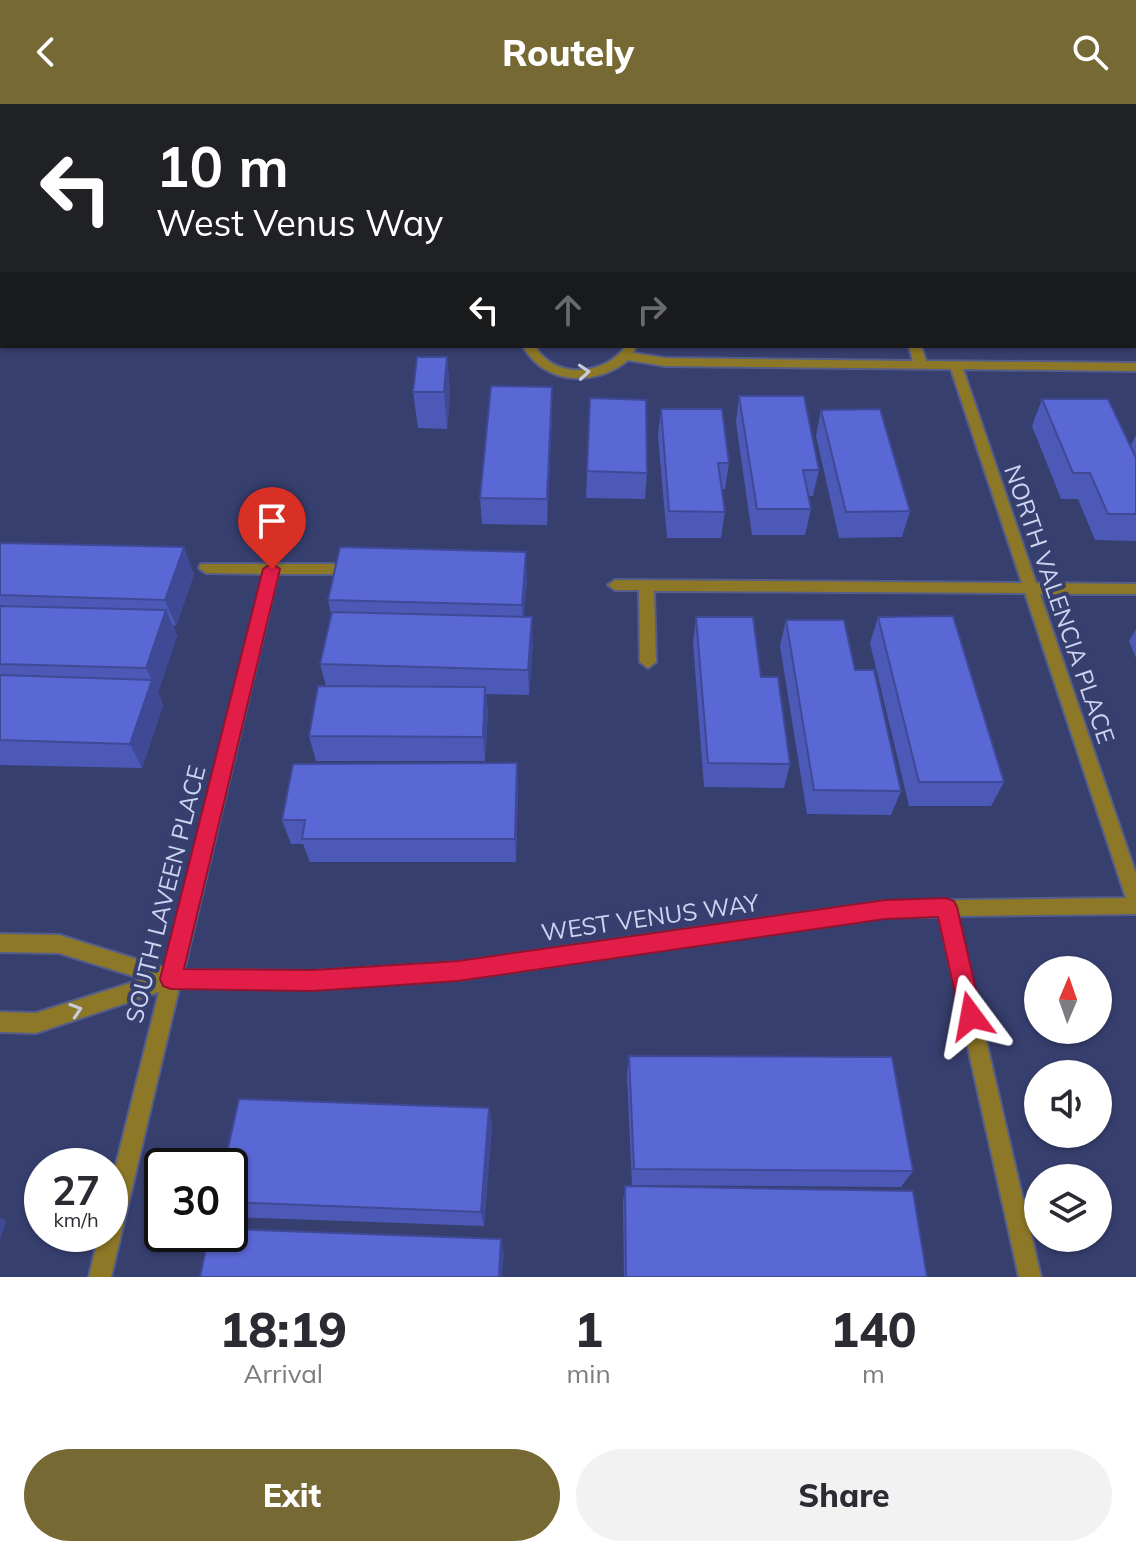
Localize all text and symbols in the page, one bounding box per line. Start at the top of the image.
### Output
icon: back [24,30,68,74]
text: Routely [502,30,634,75]
icon: search [1068,30,1112,74]
text: 10 m [156,131,289,201]
icon: left [24,136,128,240]
text: West Venus Way [156,200,443,245]
icon: left [462,288,506,332]
icon: ahead [546,288,590,332]
icon: right [630,288,674,332]
one-way arrow [578,364,591,381]
street label: NORTH VALENCIA PLACE [998,461,1122,747]
pin [238,487,306,569]
icon: arrive [250,499,294,543]
street label: SOUTH LAVEEN PLACE [118,762,212,1026]
street label: WEST VENUS WAY [539,887,761,947]
north arrow [1024,956,1112,1044]
map controls [1024,956,1112,1252]
position arrow [929,974,1013,1058]
one-way arrow [68,1004,82,1020]
button: sound [1024,1060,1112,1148]
speed limit sign: 30 [144,1148,248,1252]
button: layers [1024,1164,1112,1252]
text: 27 [52,1165,100,1215]
text: km/h [53,1207,99,1232]
text: 18:19 [219,1299,347,1359]
text: 1 [574,1299,603,1359]
text: 140 [830,1299,917,1359]
text: Arrival [243,1357,323,1390]
text: min [567,1357,611,1390]
text: m [862,1357,885,1390]
button: Exit [24,1449,560,1541]
button: Share [576,1449,1112,1541]

